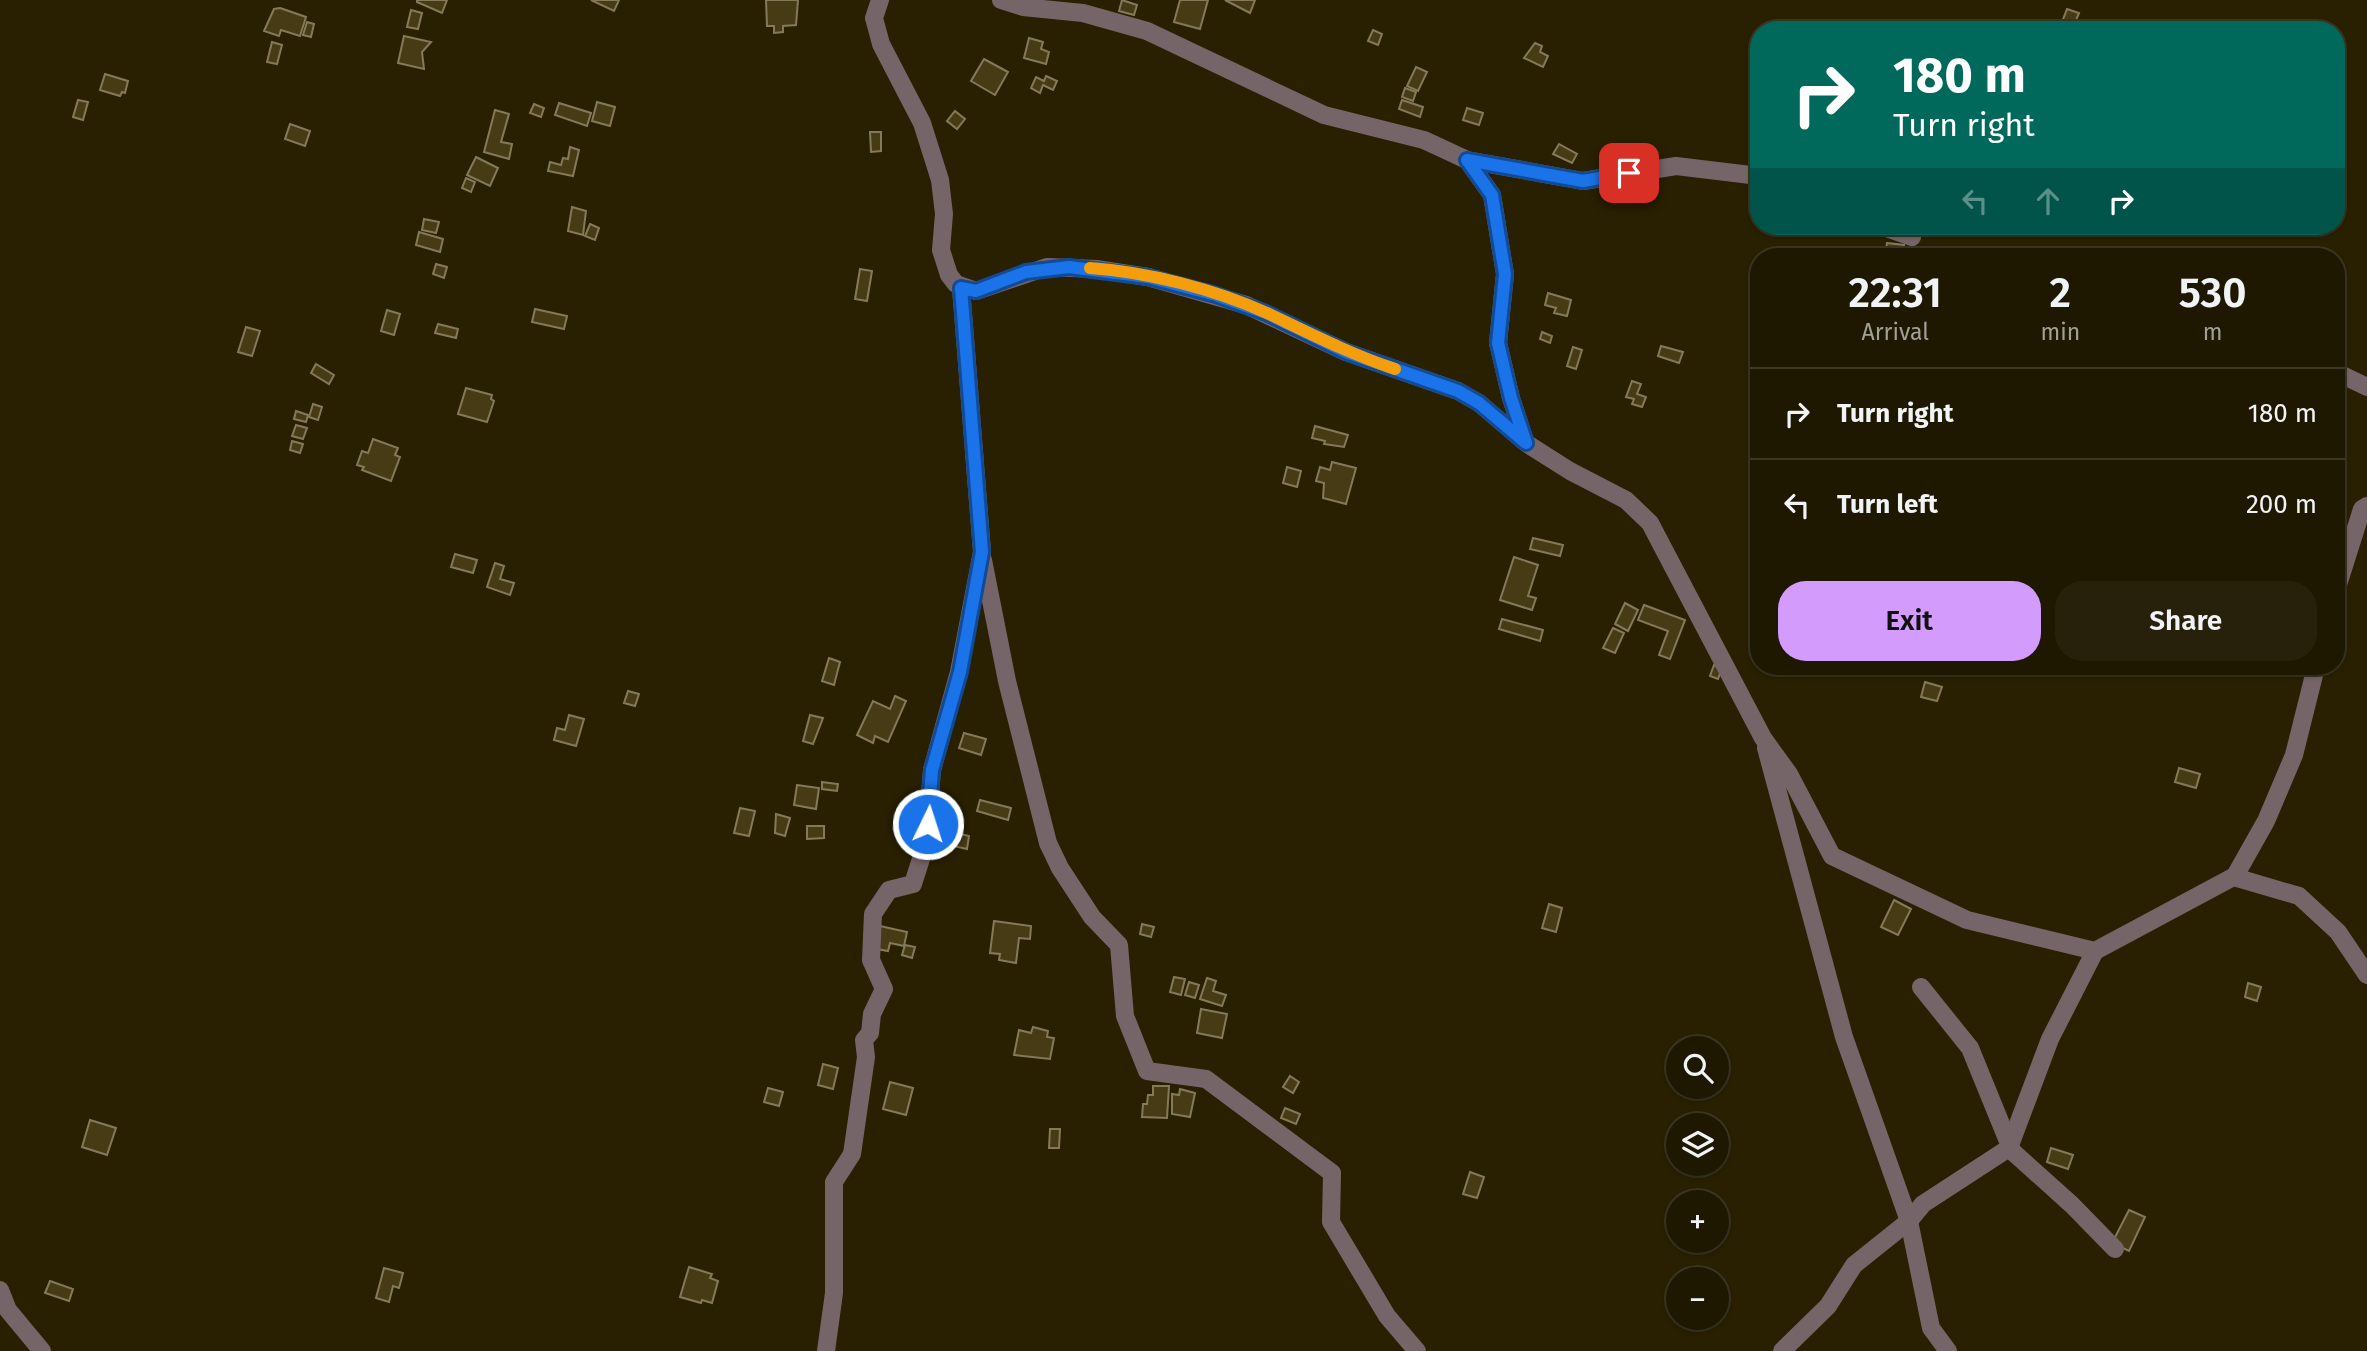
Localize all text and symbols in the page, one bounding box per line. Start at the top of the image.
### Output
text: 180 m [1893,46,2026,105]
icon: right [1778,49,1869,140]
text: Turn right [1893,106,2035,144]
pin [1599,143,1659,203]
icon: arrive [1610,154,1648,192]
icon: left [1956,182,1994,220]
icon: ahead [2029,182,2067,220]
icon: right [2102,182,2140,220]
text: 22:31 [1849,268,1942,318]
text: 2 [2050,268,2071,318]
text: 530 [2179,268,2246,318]
text: Arrival [1862,318,1929,346]
text: min [2041,318,2080,346]
text: m [2203,318,2222,346]
icon: right [1778,395,1816,433]
text: Turn right [1837,398,1954,429]
text: 180 m [2248,398,2317,429]
icon: left [1778,486,1816,524]
text: Turn left [1837,489,1938,520]
text: 200 m [2246,489,2317,520]
button: Exit [1778,581,2041,661]
button: Share [2055,581,2317,661]
position arrow [891,787,965,861]
map controls [1666,1036,1729,1330]
button: search [1666,1036,1729,1099]
button: layers [1666,1113,1729,1176]
button: + [1666,1190,1729,1253]
button: − [1666,1267,1729,1330]

